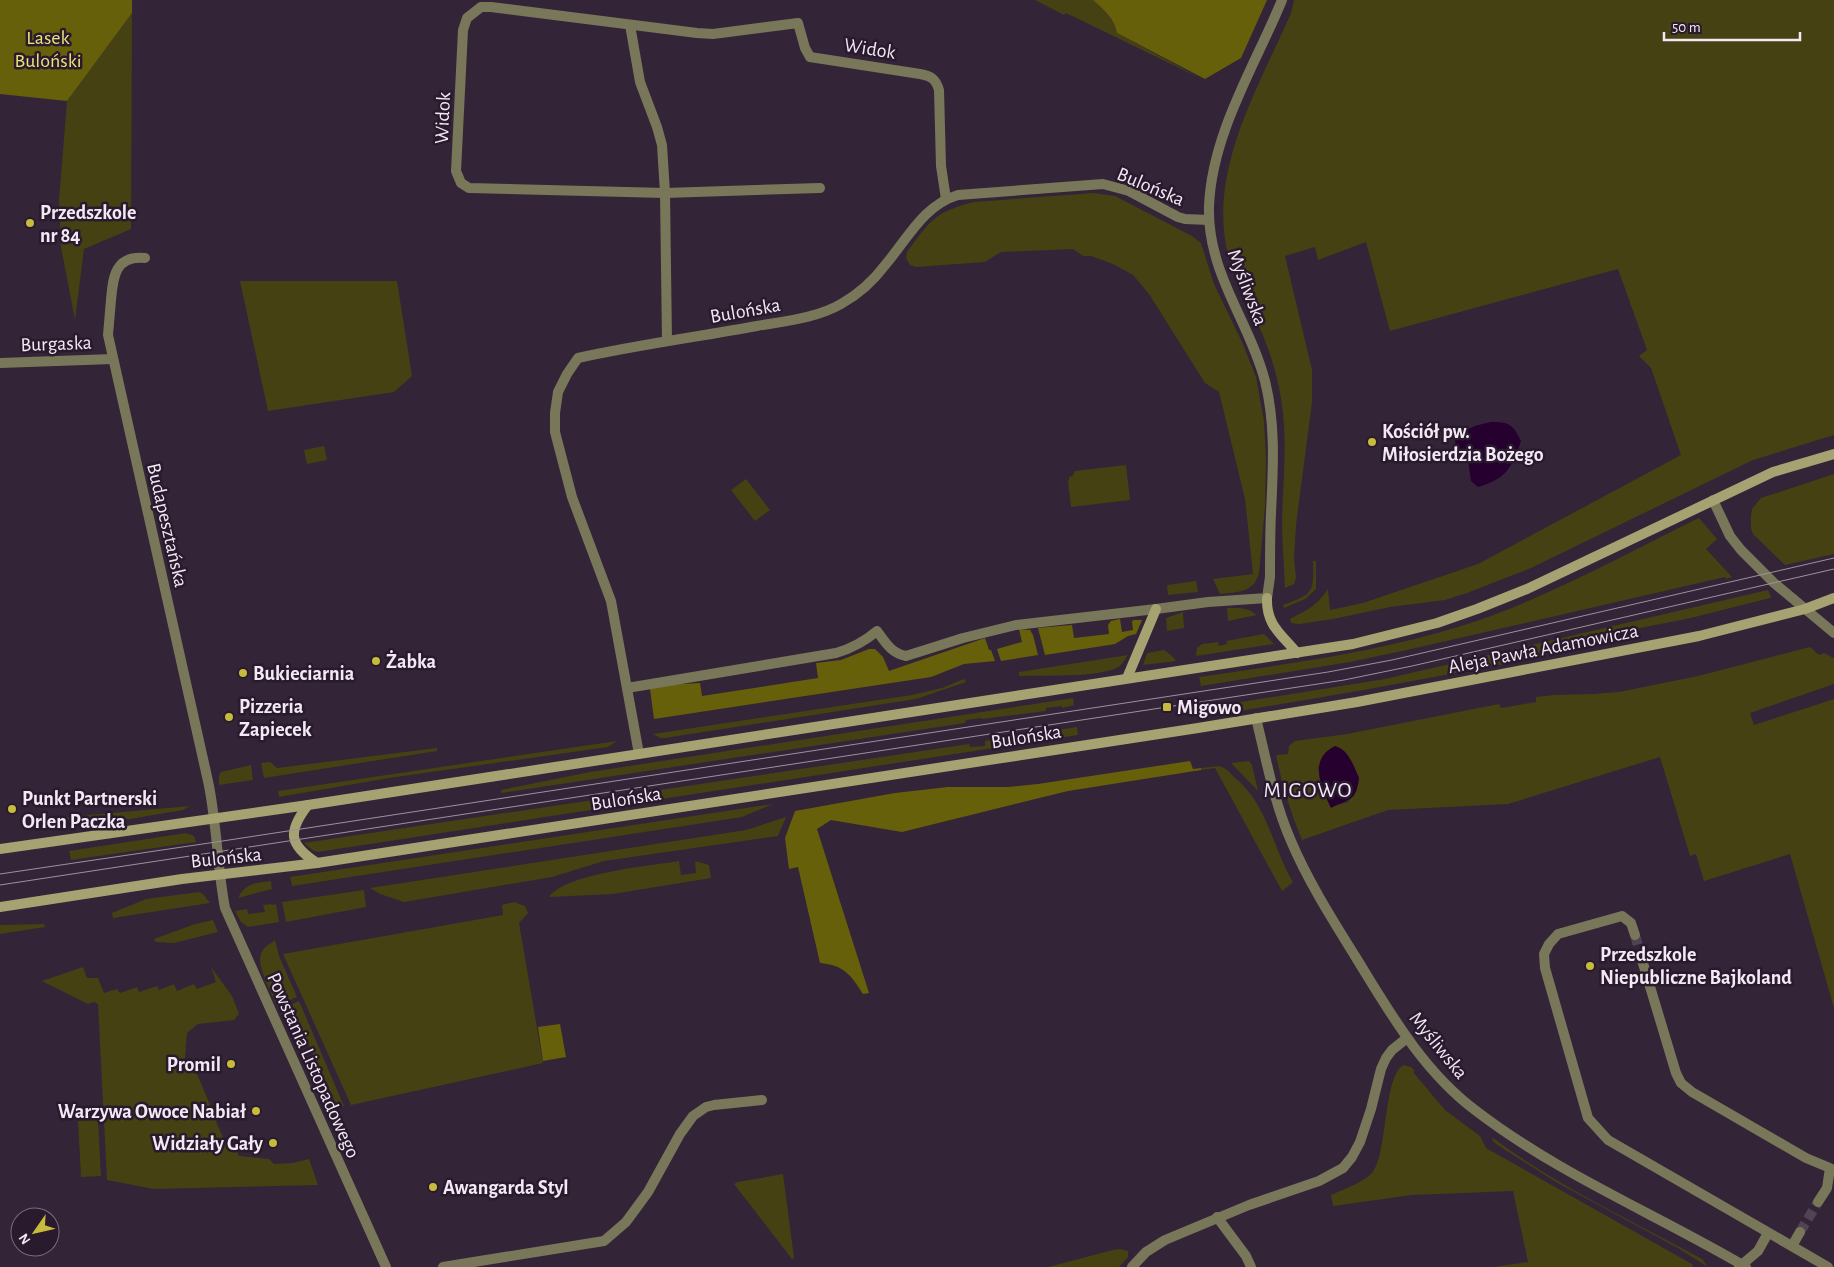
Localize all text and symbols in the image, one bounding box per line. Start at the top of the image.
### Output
scale bar [1664,10,1800,42]
text: 50 m [1672,20,1701,35]
park label: Lasek Buloński [14,28,82,71]
street label: Widok [843,35,897,63]
street label: Widok [432,92,454,145]
street label: Bulońska [1114,164,1187,210]
place label: Przedszkole nr 84 [40,203,137,246]
marker: Przedszkole nr 84 [24,217,36,229]
street label: Myśliwska [1223,246,1271,328]
street label: Bulońska [708,295,782,327]
street label: Burgaska [20,333,92,355]
place label: Kościół pw. Miłosierdzia Bożego [1382,422,1544,465]
marker: Kościół pw. Miłosierdzia Bożego [1366,436,1378,448]
street label: Budapesztańska [143,461,191,589]
street label: Aleja Pawła Adamowicza [1446,621,1640,677]
place label: Żabka [386,650,437,672]
marker: Żabka [370,655,382,667]
place label: Bukieciarnia [253,664,355,684]
marker: Bukieciarnia [237,667,249,679]
place label: Pizzeria Zapiecek [239,697,312,740]
place label: Migowo [1177,698,1241,718]
marker: Migowo [1161,701,1173,713]
marker: Pizzeria Zapiecek [223,711,235,723]
street label: Bulońska [989,722,1063,752]
district label: MIGOWO [1264,779,1352,801]
street label: Bulońska [589,784,663,814]
place label: Punkt Partnerski Orlen Paczka [22,789,157,832]
marker: Punkt Partnerski Orlen Paczka [6,803,18,815]
street label: Bulońska [190,844,263,872]
place label: Przedszkole Niepubliczne Bajkoland [1600,945,1792,988]
marker: Przedszkole Niepubliczne Bajkoland [1584,960,1596,972]
street label: Powstania Listopadowego [263,970,363,1161]
street label: Myśliwska [1405,1008,1471,1083]
place label: Promil [167,1055,221,1075]
marker: Promil [225,1058,237,1070]
place label: Warzywa Owoce Nabiał [58,1102,246,1122]
marker: Warzywa Owoce Nabiał [250,1105,262,1117]
place label: Widziały Gały [152,1134,263,1154]
marker: Widziały Gały [267,1137,279,1149]
place label: Awangarda Styl [443,1178,569,1198]
marker: Awangarda Styl [427,1181,439,1193]
north arrow [10,1207,60,1257]
text: N [17,1231,34,1247]

